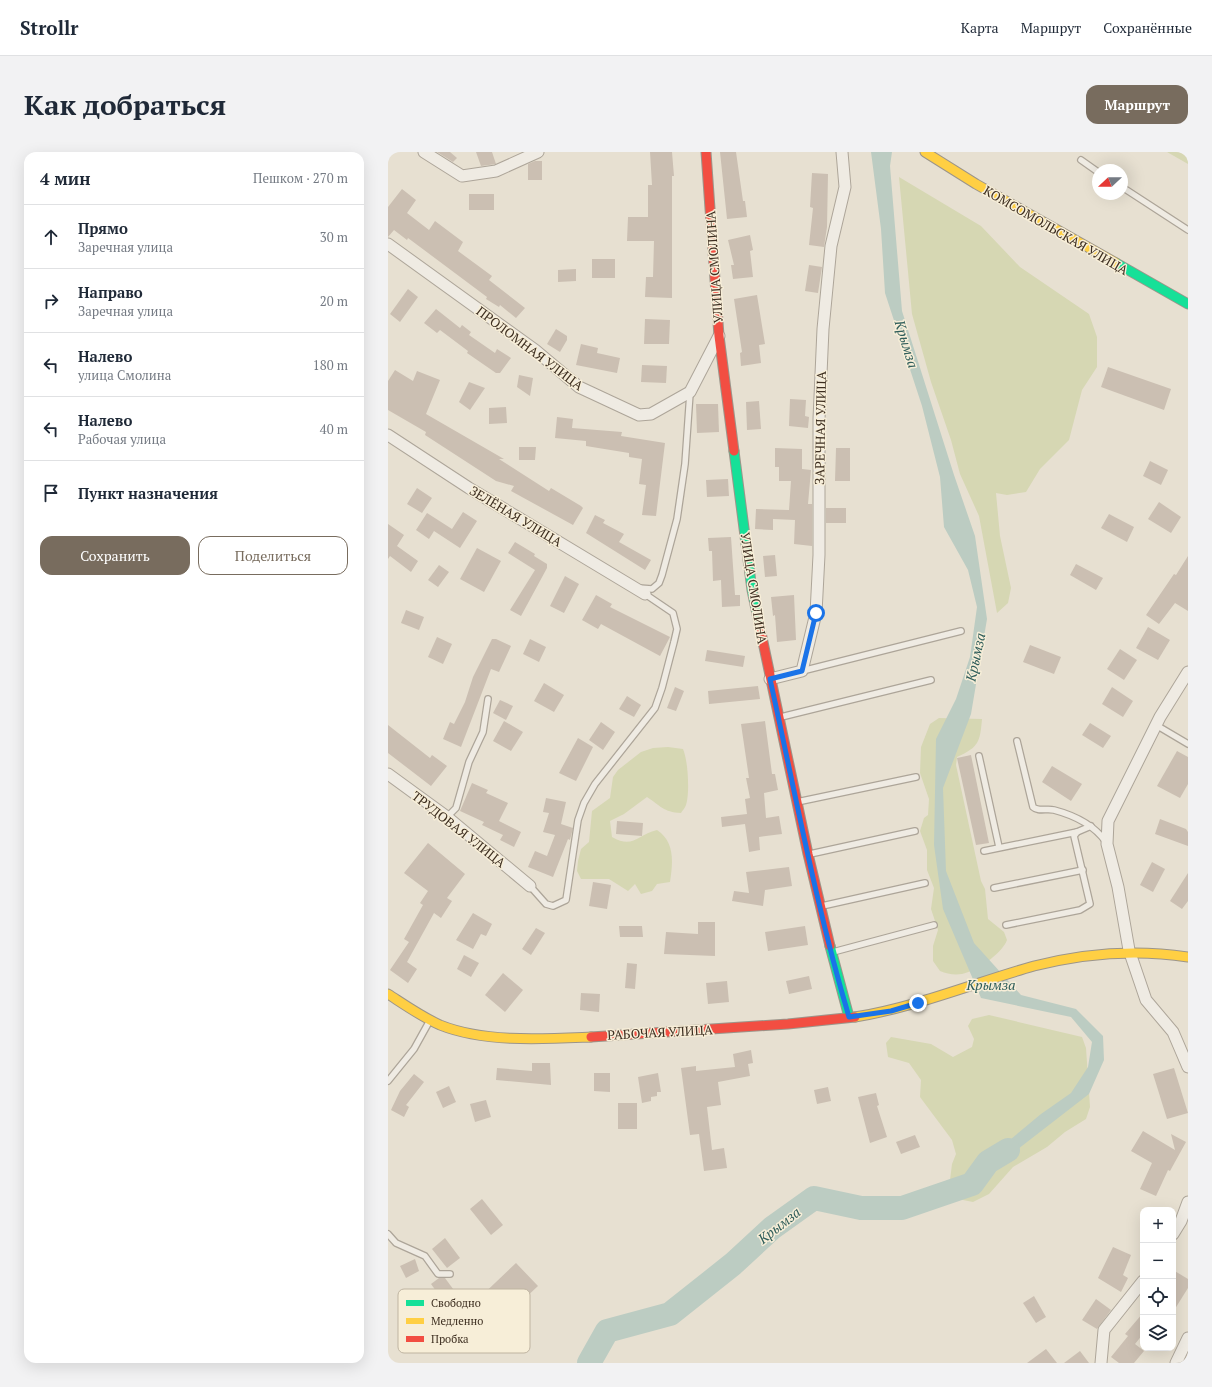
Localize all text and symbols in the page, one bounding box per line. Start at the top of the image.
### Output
text: Strollr [20,15,78,40]
text: Карта [961,18,999,37]
text: Маршрут [1021,18,1081,37]
text: Сохранённые [1103,18,1192,37]
button: Маршрут [1086,85,1188,124]
text: Как добраться [24,86,226,123]
north arrow [1092,164,1128,200]
text: 4 мин [40,167,90,190]
text: Пешком · 270 m [253,169,348,187]
street label: КОМСОМОЛЬСКАЯ УЛИЦА [980,181,1132,279]
street label: УЛИЦА СМОЛИНА [701,210,727,324]
text: Прямо [78,218,128,238]
icon: ahead [40,226,62,248]
text: 30 m [320,228,348,246]
text: Заречная улица [78,238,173,256]
text: Направо [78,282,143,302]
icon: right [40,290,62,312]
text: 20 m [320,292,348,310]
text: Заречная улица [78,302,173,320]
street label: ПРОЛОМНАЯ УЛИЦА [473,302,587,394]
water label: Крымза [890,317,923,370]
text: Налево [78,346,132,366]
icon: left [40,354,62,376]
text: 180 m [313,356,348,374]
text: улица Смолина [78,366,171,384]
street label: ЗАРЕЧНАЯ УЛИЦА [810,371,830,485]
text: Налево [78,410,132,430]
icon: left [40,418,62,440]
text: 40 m [320,420,348,438]
text: Рабочая улица [78,430,166,448]
street label: ЗЕЛЁНАЯ УЛИЦА [466,481,566,551]
icon: arrive [40,482,62,504]
text: Пункт назначения [78,483,218,503]
street label: УЛИЦА СМОЛИНА [736,531,772,645]
button: Сохранить [40,536,190,575]
button: Поделиться [198,536,348,575]
route start [807,604,825,622]
water label: Крымза [960,631,989,684]
street label: ТРУДОВАЯ УЛИЦА [408,787,510,871]
water label: Крымза [965,975,1016,994]
route end [909,994,927,1012]
street label: РАБОЧАЯ УЛИЦА [607,1020,713,1044]
water label: Крымза [753,1202,804,1248]
map controls [1140,1207,1176,1351]
button: + [1140,1207,1176,1243]
button: − [1140,1243,1176,1279]
button: locate [1140,1279,1176,1315]
legend [398,1289,530,1353]
text: Свободно [431,1296,481,1310]
text: Медленно [431,1314,483,1328]
button: layers [1140,1315,1176,1351]
text: Пробка [431,1332,469,1346]

